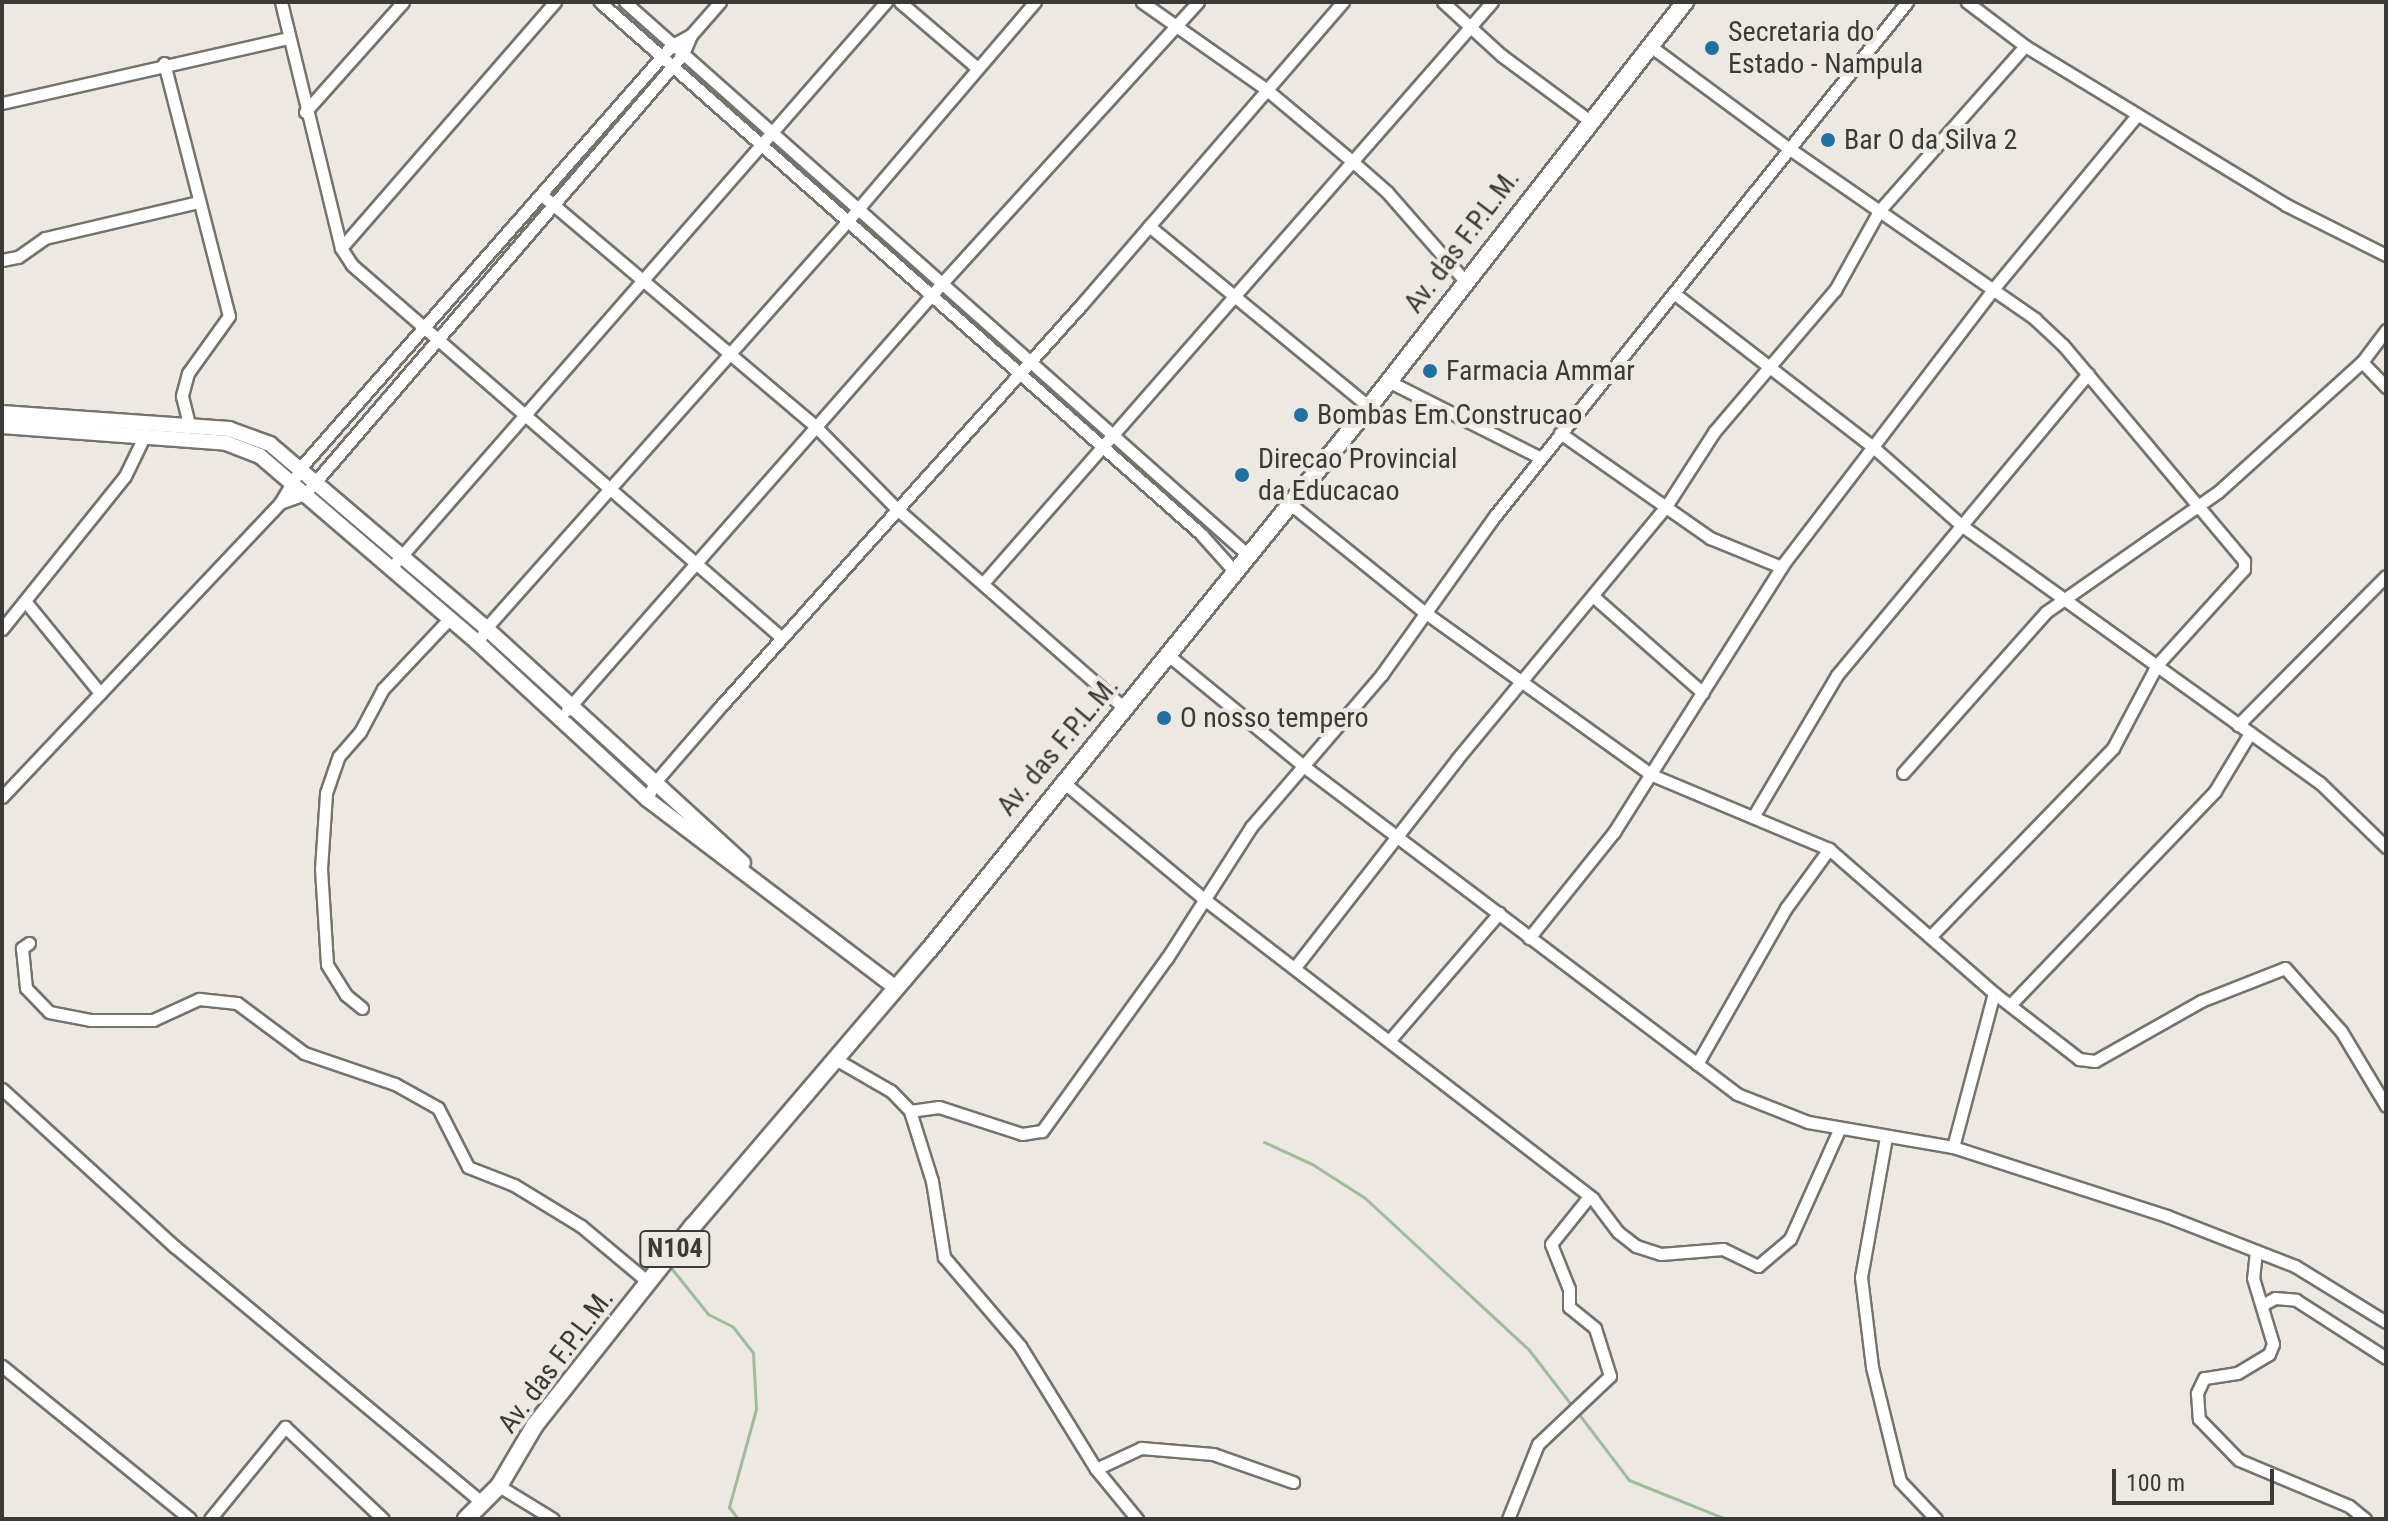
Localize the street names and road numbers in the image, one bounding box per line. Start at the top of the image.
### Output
street label: Av. das F.P.L.M. [1397,162,1527,320]
street label: Av. das F.P.L.M. [990,669,1126,823]
road number: N104 [639,1227,711,1271]
street label: Av. das F.P.L.M. [491,1282,621,1440]

